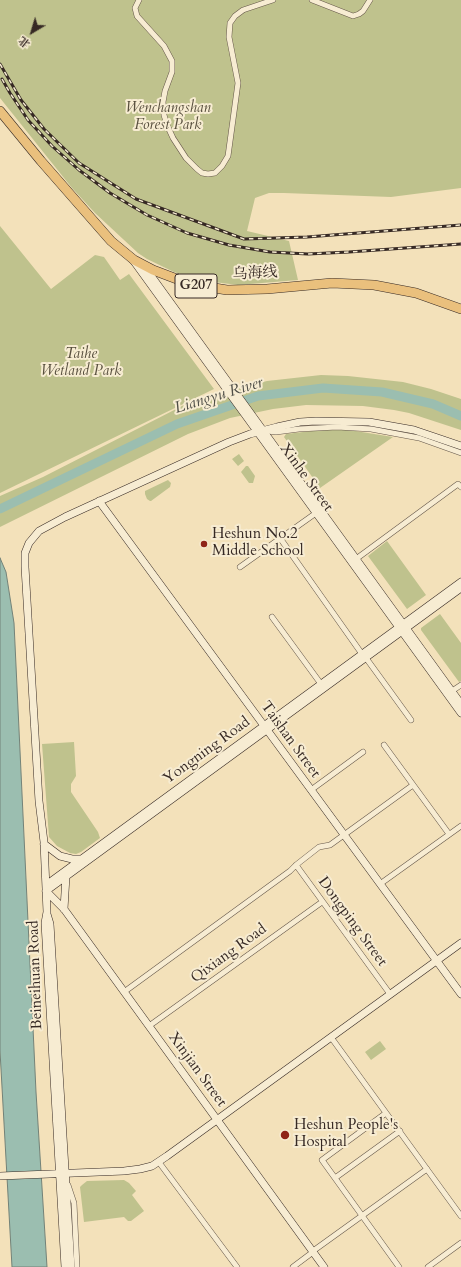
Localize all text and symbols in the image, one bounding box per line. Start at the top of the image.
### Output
north arrow [12,12,52,52]
text: 北 [15,33,33,51]
park label: Wenchangshan Forest Park [125,100,211,135]
street label: 乌海线 [232,264,278,284]
road number: G207 [175,274,217,298]
park label: Taihe Wetland Park [41,346,121,381]
water label: Liangyu River [172,373,266,419]
street label: Xinhe Street [275,440,337,516]
place label: Heshun No.2 Middle School [212,526,304,561]
marker: Heshun No.2 Middle School [199,539,209,549]
street label: Taishan Street [256,698,324,782]
street label: Yongning Road [160,713,254,789]
street label: Dongping Street [313,874,391,970]
street label: Beineihuan Road [25,920,47,1030]
street label: Qixiang Road [188,920,270,988]
street label: Xinjian Street [164,1029,230,1111]
place label: Heshun People's Hospital [294,1117,398,1152]
marker: Heshun People's Hospital [279,1129,291,1141]

